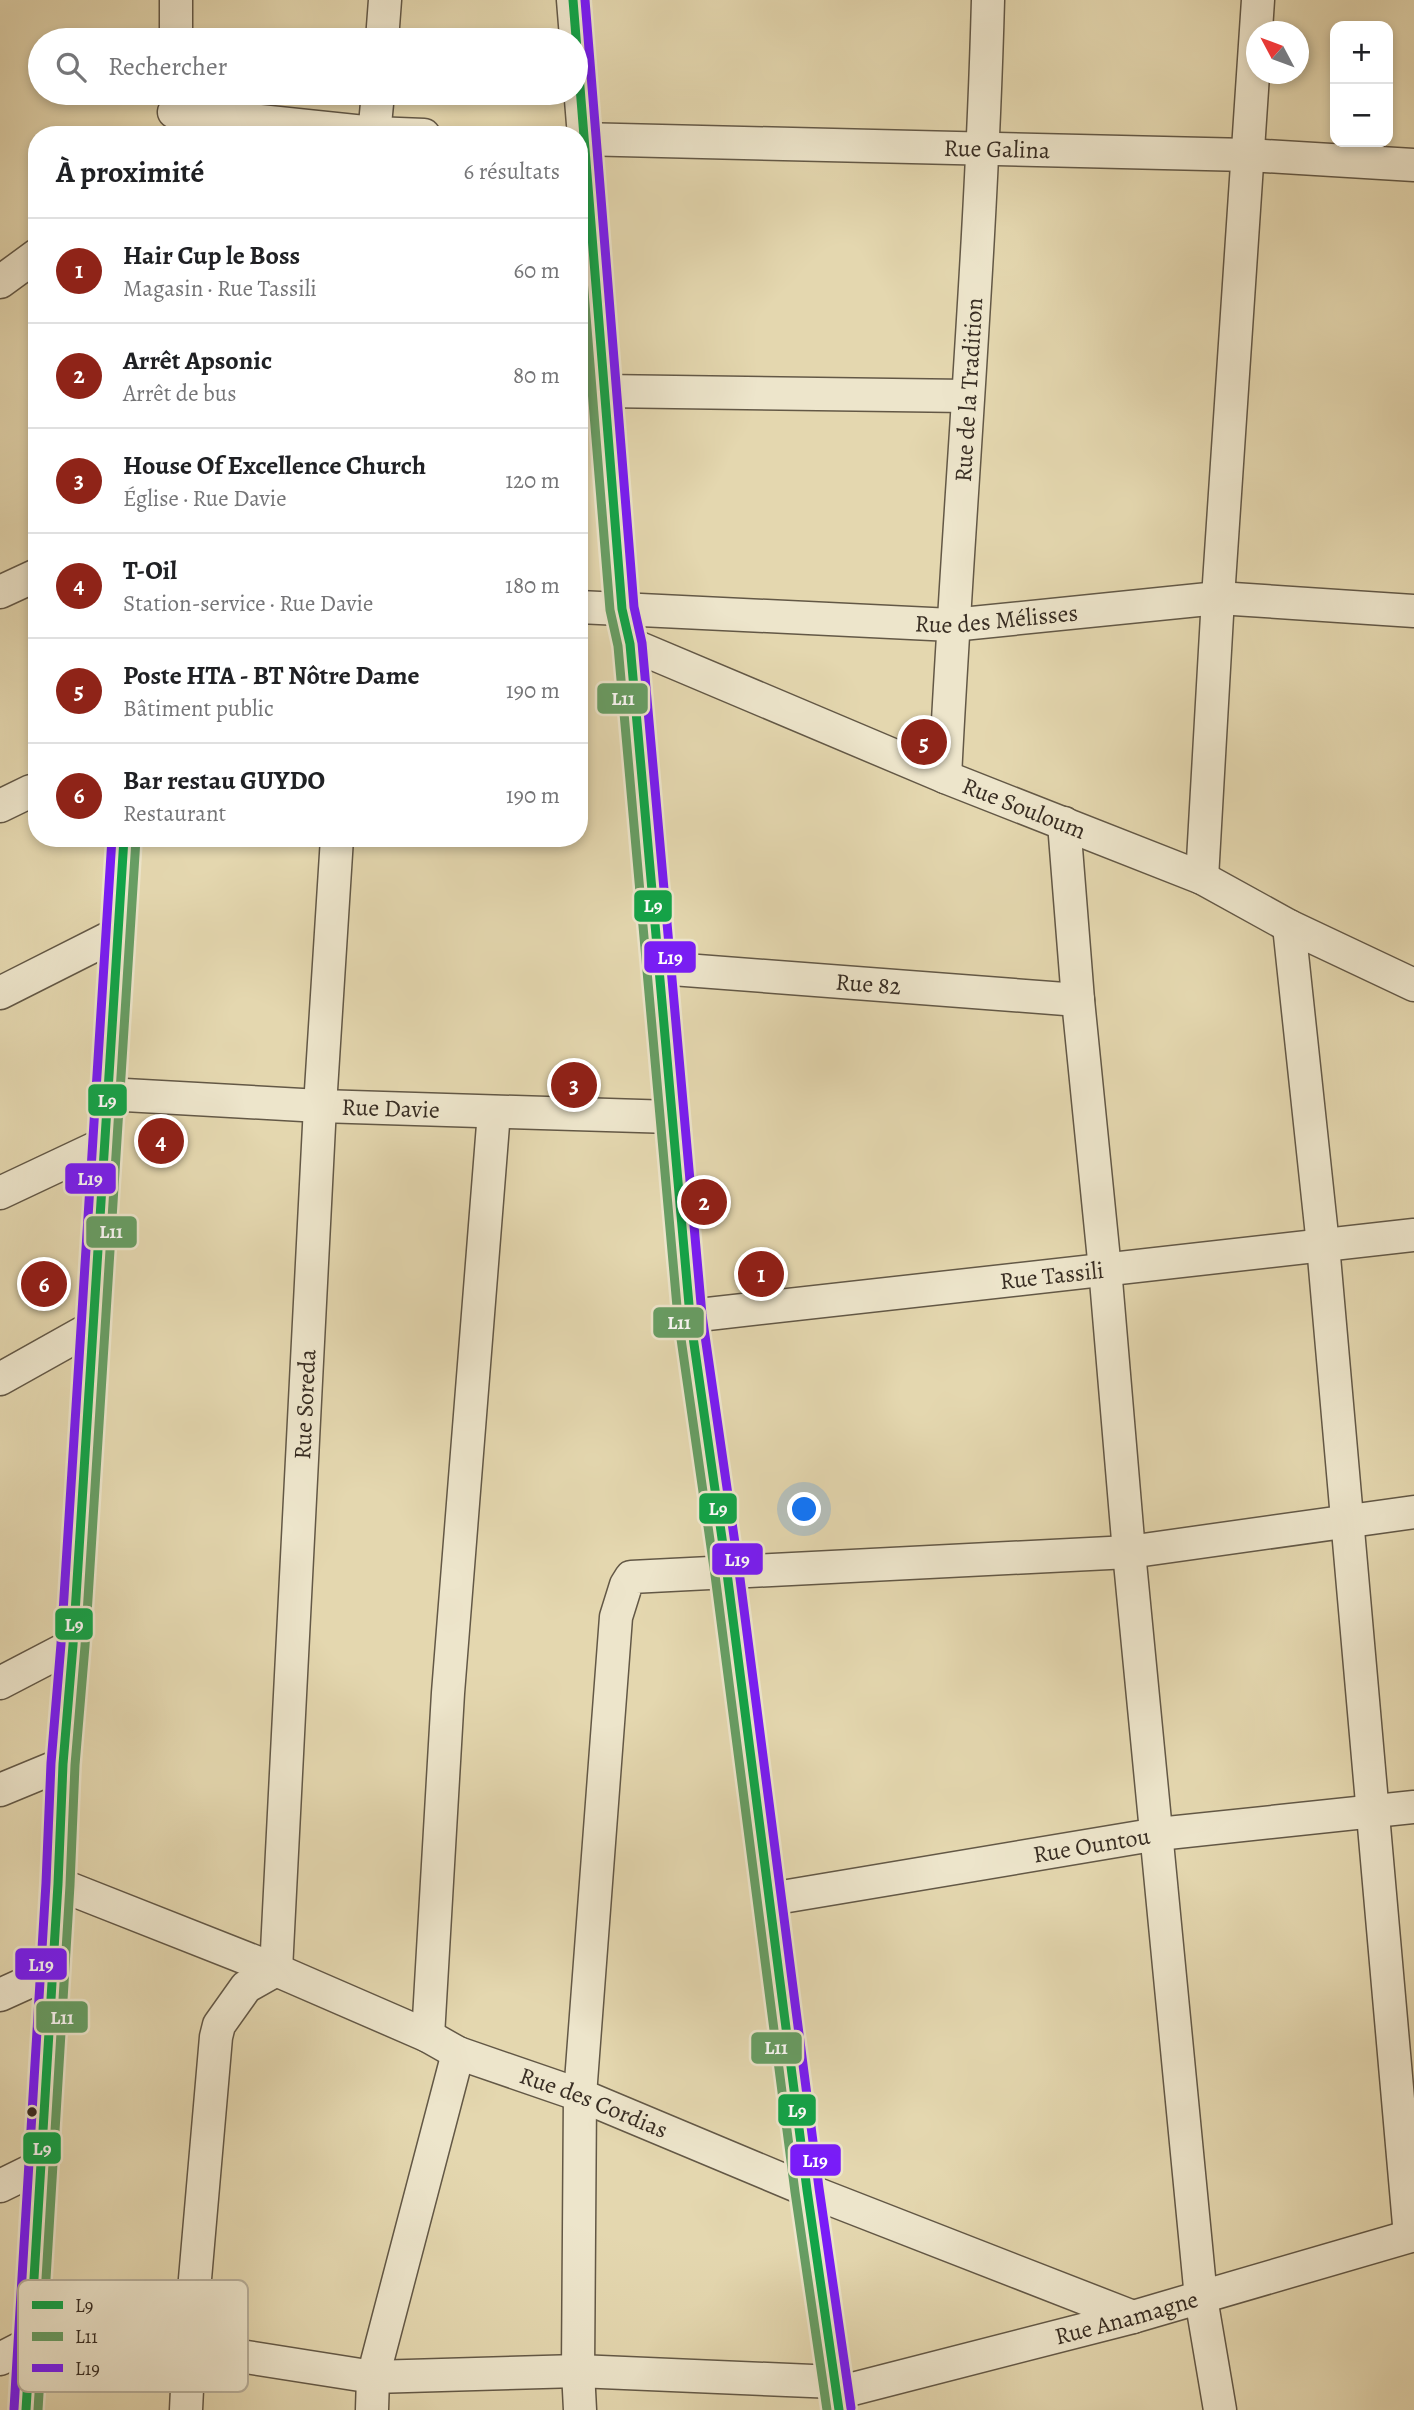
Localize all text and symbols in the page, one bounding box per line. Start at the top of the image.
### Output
north arrow [1246,21,1309,84]
map controls [1330,21,1393,147]
button: + [1330,21,1393,84]
search box [28,28,588,105]
icon: search [52,48,90,86]
text: Rechercher [108,49,228,84]
button: − [1330,84,1393,147]
street label: Rue Galina [943,132,1051,166]
text: À proximité [56,152,204,192]
text: 6 résultats [463,156,560,187]
text: Hair Cup le Boss [123,238,300,273]
text: 1 [75,255,83,286]
text: 60 m [513,255,560,286]
text: Magasin · Rue Tassili [123,273,317,304]
street label: Rue de la Tradition [947,297,990,483]
text: Arrêt Apsonic [123,343,272,378]
text: 2 [73,360,85,391]
text: 80 m [513,360,560,391]
text: Arrêt de bus [123,378,236,409]
text: House Of Excellence Church [123,448,426,483]
text: 3 [74,465,84,496]
text: 120 m [505,465,560,496]
text: Église · Rue Davie [123,483,287,514]
text: T-Oil [123,553,177,588]
text: 4 [74,570,84,601]
text: 180 m [505,570,560,601]
text: Station-service · Rue Davie [123,588,373,619]
street label: Rue des Mélisses [914,596,1079,641]
text: Poste HTA - BT Nôtre Dame [123,658,419,693]
text: 5 [74,675,84,706]
text: 190 m [506,675,560,706]
line badge: L11 [596,682,649,715]
text: L11 [611,686,635,712]
text: Bâtiment public [123,693,274,724]
pin: 5 [901,716,947,768]
text: Bar restau GUYDO [123,763,325,798]
street label: Rue Souloum [958,769,1091,847]
text: 6 [74,780,84,811]
text: 190 m [506,780,560,811]
text: Restaurant [123,798,226,829]
line badge: L9 [633,889,673,923]
text: L9 [644,893,663,919]
line badge: L19 [643,940,697,974]
text: L19 [657,945,683,971]
street label: Rue 82 [835,966,902,1002]
pin: 3 [551,1059,597,1111]
line badge: L9 [87,1083,128,1117]
text: L9 [98,1088,117,1114]
street label: Rue Davie [341,1091,440,1126]
pin: 4 [138,1115,184,1167]
line badge: L19 [64,1162,117,1195]
text: L19 [77,1166,103,1192]
pin: 2 [681,1176,727,1228]
line badge: L11 [85,1215,138,1249]
text: L11 [99,1219,123,1245]
pin: 1 [738,1248,784,1300]
street label: Rue Tassili [998,1254,1105,1297]
pin: 6 [21,1258,67,1310]
line badge: L11 [652,1306,705,1339]
text: L11 [667,1310,691,1336]
street label: Rue Soreda [286,1348,324,1460]
line badge: L9 [698,1492,738,1525]
your location [787,1492,821,1526]
text: L9 [709,1496,728,1522]
line badge: L19 [711,1542,764,1576]
text: L19 [724,1547,750,1573]
line badge: L9 [54,1607,94,1641]
text: L9 [65,1612,84,1638]
street label: Rue Ountou [1031,1820,1152,1871]
line badge: L19 [14,1947,68,1981]
text: L19 [28,1952,54,1978]
line badge: L11 [35,2000,89,2034]
text: L11 [50,2005,74,2031]
line badge: L11 [750,2031,803,2065]
text: L11 [764,2035,788,2061]
street label: Rue des Cordias [515,2059,673,2146]
line badge: L9 [777,2093,817,2127]
text: L9 [788,2098,807,2124]
unlabelled marker [25,2105,39,2119]
line badge: L9 [22,2131,62,2165]
text: L9 [33,2136,52,2162]
line badge: L19 [789,2143,842,2177]
text: L19 [802,2148,828,2174]
legend [18,2280,248,2392]
street label: Rue Anamagne [1051,2283,1202,2352]
text: L9 [75,2293,93,2319]
text: L11 [75,2324,98,2350]
text: L19 [75,2356,100,2382]

